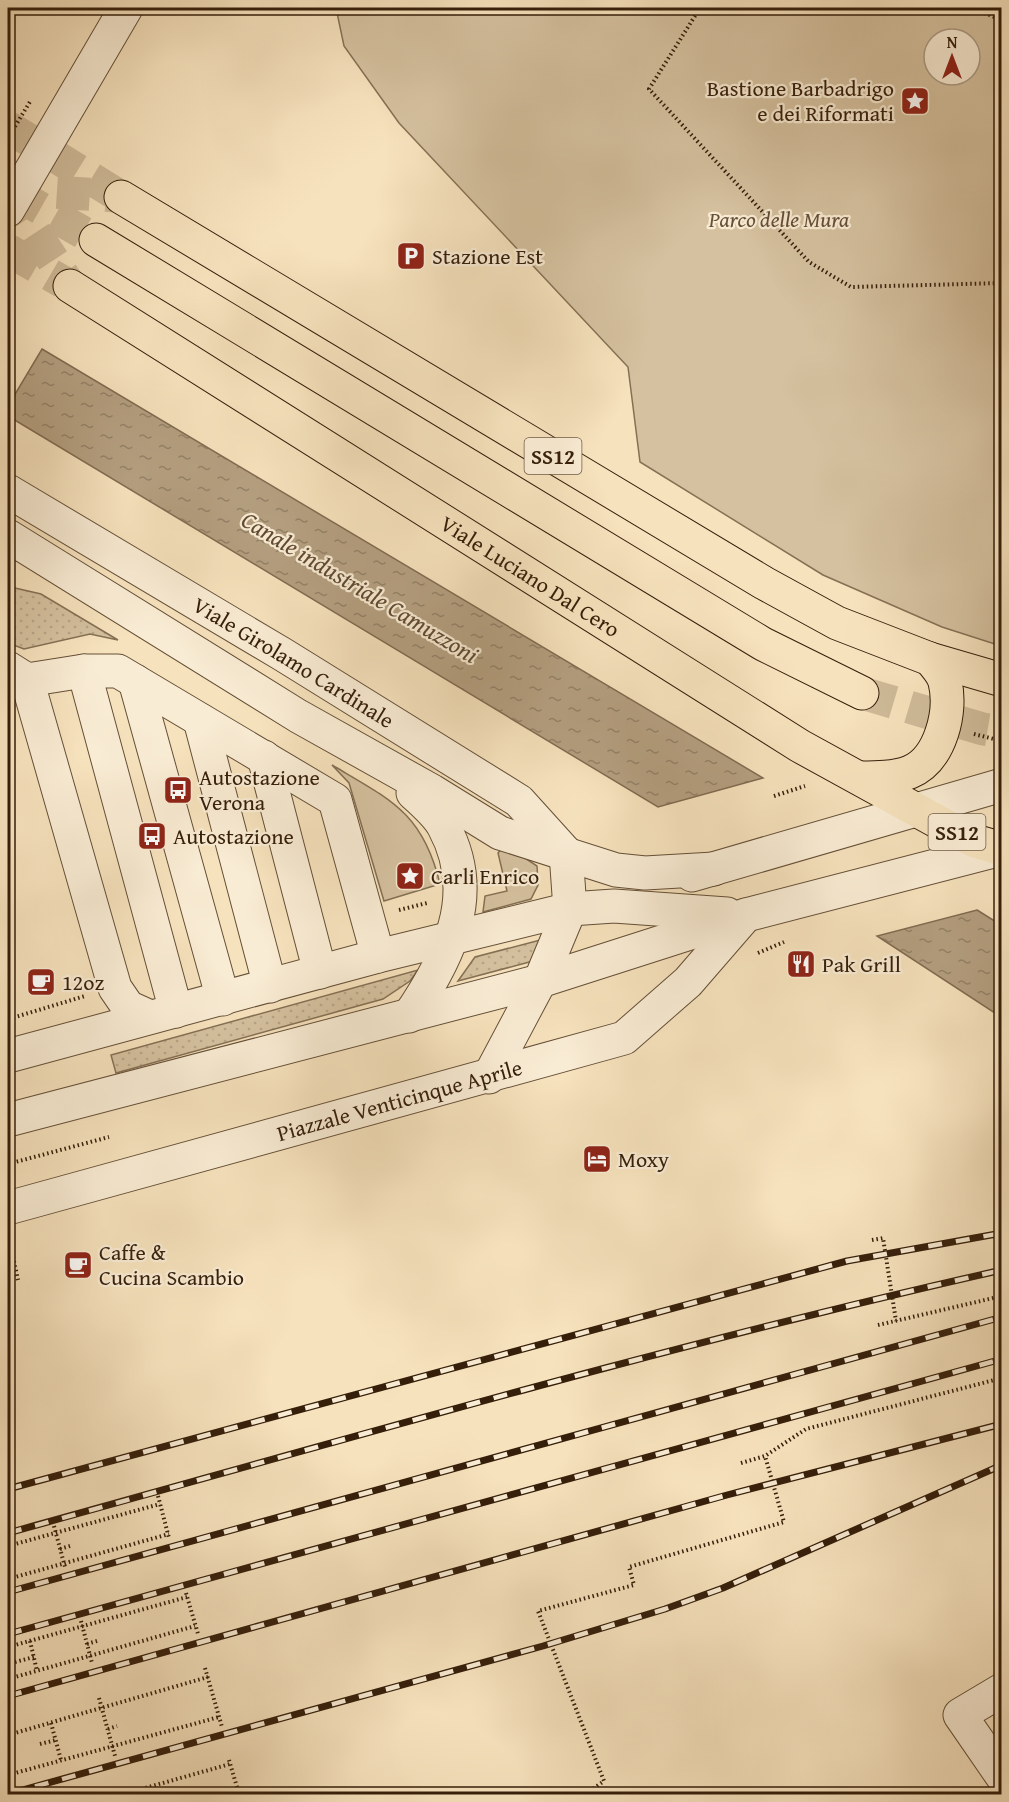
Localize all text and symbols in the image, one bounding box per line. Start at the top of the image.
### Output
north arrow [922,27,982,87]
text: N [947,30,958,54]
place label: Bastione Barbadrigo e dei Riformati [707,72,894,129]
place icon: Bastione Barbadrigo e dei Riformati [899,85,931,117]
park label: Parco delle Mura [708,203,849,235]
parking icon: Stazione Est [395,240,427,272]
place label: Stazione Est [432,240,543,272]
road number: SS12 [524,438,582,474]
water label: Canale industriale Camuzzoni [235,502,485,672]
street label: Viale Luciano Dal Cero [434,507,626,645]
street label: Viale Girolamo Cardinale [187,589,400,736]
place label: Autostazione Verona [199,761,320,818]
bus stop icon: Autostazione Verona [162,774,194,806]
road number: SS12 [928,814,986,850]
bus stop icon: Autostazione [136,820,168,852]
place label: Autostazione [173,820,294,852]
place icon: Carli Enrico [394,860,426,892]
place label: Carli Enrico [431,860,539,892]
restaurant icon: Pak Grill [785,948,817,980]
place label: Pak Grill [822,948,901,980]
cafe icon: 12oz [25,966,57,998]
place label: 12oz [62,966,104,998]
street label: Piazzale Venticinque Aprile [273,1051,526,1149]
hotel icon: Moxy [581,1143,613,1175]
place label: Moxy [618,1143,669,1175]
place label: Caffe & Cucina Scambio [99,1236,244,1293]
cafe icon: Caffe & Cucina Scambio [62,1249,94,1281]

